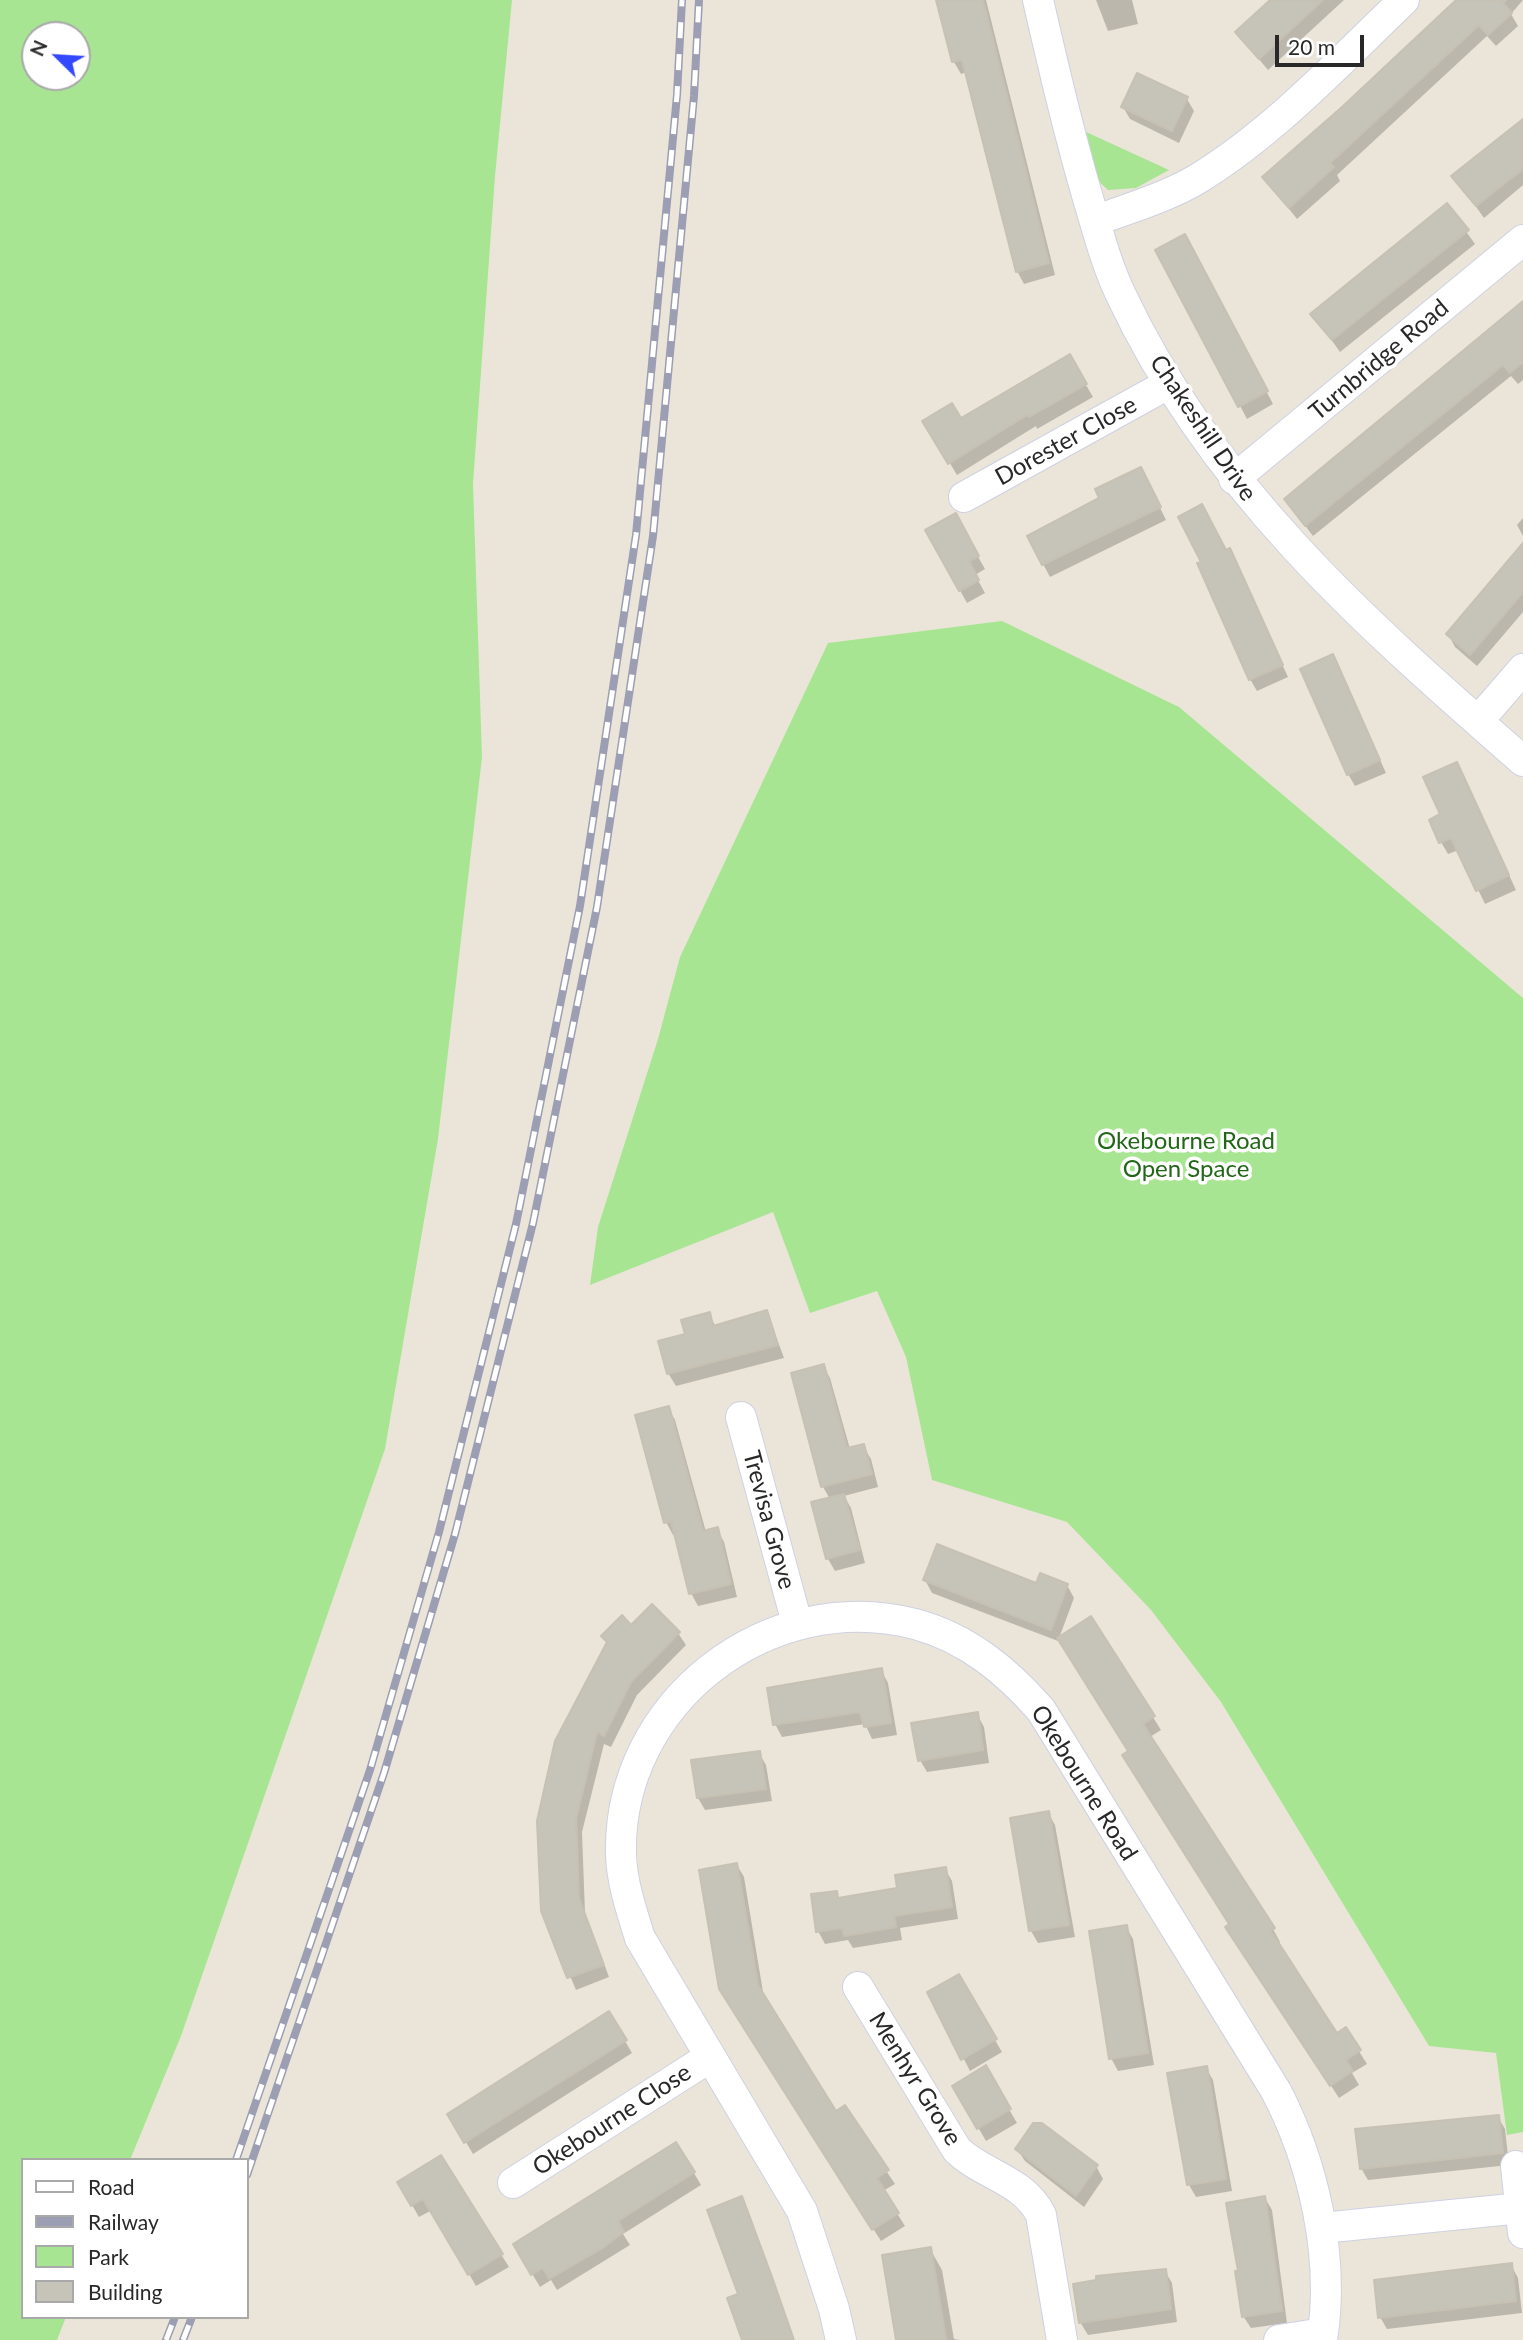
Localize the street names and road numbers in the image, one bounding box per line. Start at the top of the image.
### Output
street label: Turnbridge Road [1304,293,1454,427]
street label: Chakeshill Drive [1144,350,1262,506]
street label: Dorester Close [990,390,1142,492]
street label: Trevisa Grove [737,1448,801,1592]
street label: Okebourne Road [1025,1700,1143,1866]
street label: Menhyr Grove [863,2007,967,2151]
street label: Okebourne Close [527,2058,697,2182]

